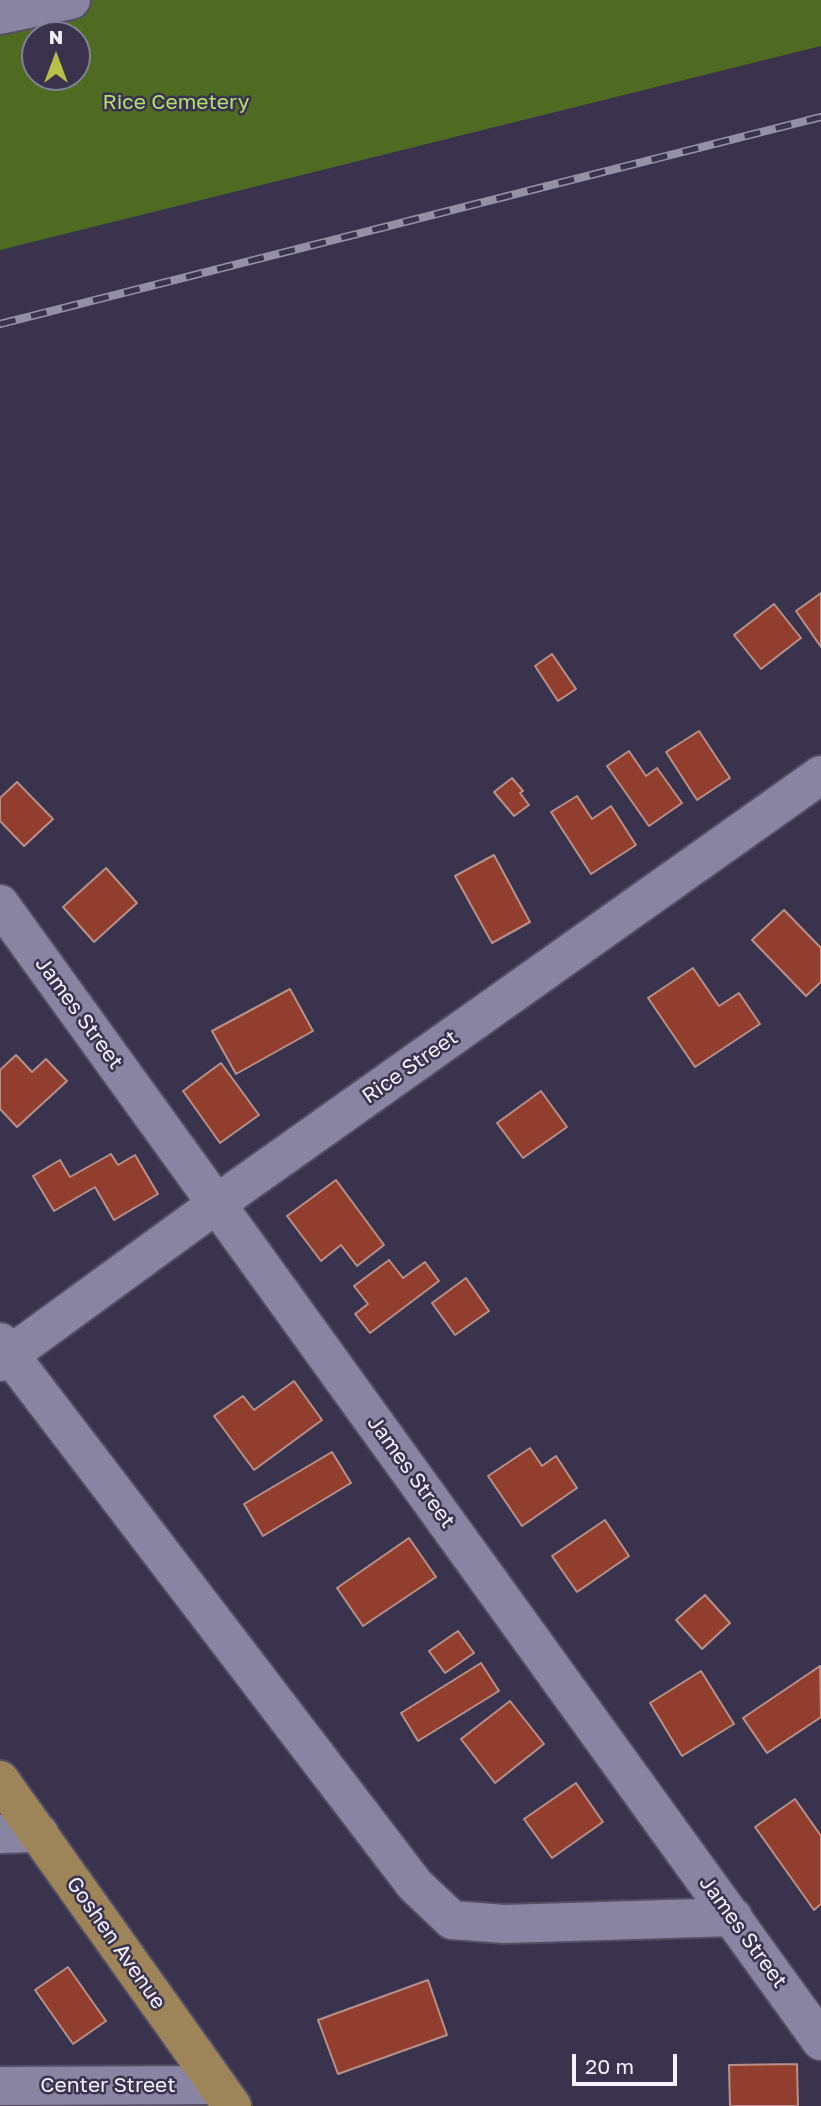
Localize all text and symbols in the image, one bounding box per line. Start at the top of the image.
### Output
north arrow [21,21,91,91]
text: N [49,25,63,48]
park label: Rice Cemetery [102,89,250,115]
street label: James Street [30,952,128,1074]
street label: Rice Street [357,1025,463,1109]
street label: James Street [362,1411,460,1533]
street label: James Street [694,1871,792,1993]
street label: Goshen Avenue [61,1872,171,2014]
scale bar [576,2039,681,2084]
text: 20 m [585,2053,634,2079]
street label: Center Street [40,2072,176,2098]

